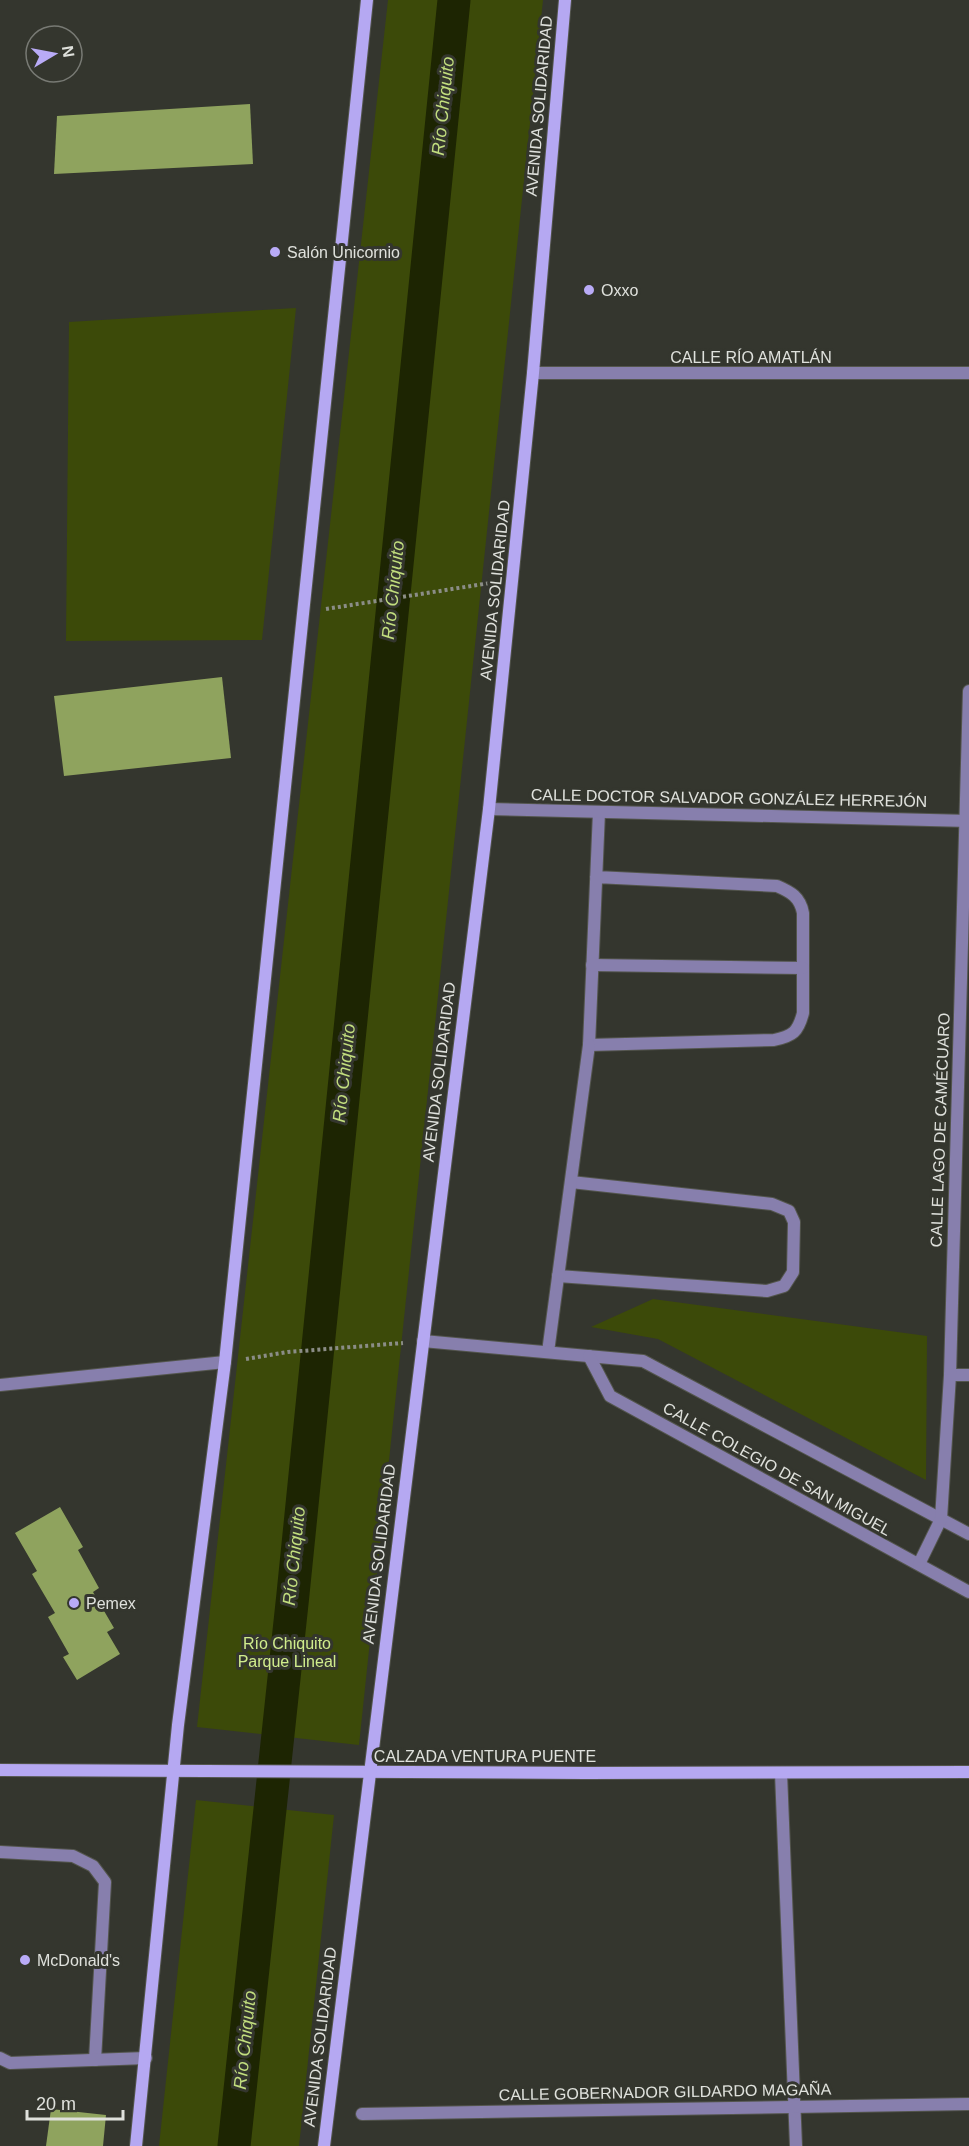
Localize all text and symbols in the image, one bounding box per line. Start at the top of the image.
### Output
street label: AVENIDA SOLIDARIDAD [523,15,555,197]
north arrow [24,24,84,84]
text: N [59,44,78,59]
water label: Río Chiquito [428,56,458,156]
place label: Salón Unicornio [287,244,400,261]
marker: Salón Unicornio [268,245,282,259]
place label: Oxxo [601,282,638,299]
marker: Oxxo [582,283,596,297]
street label: CALLE RÍO AMATLÁN [670,348,832,366]
street label: AVENIDA SOLIDARIDAD [477,499,513,681]
water label: Río Chiquito [378,540,408,640]
street label: CALLE DOCTOR SALVADOR GONZÁLEZ HERREJÓN [531,785,927,810]
street label: AVENIDA SOLIDARIDAD [420,981,458,1163]
street label: CALLE LAGO DE CAMÉCUARO [926,1012,953,1248]
water label: Río Chiquito [329,1023,359,1123]
street label: CALLE COLEGIO DE SAN MIGUEL [660,1399,894,1539]
street label: AVENIDA SOLIDARIDAD [360,1463,398,1645]
water label: Río Chiquito [279,1506,309,1606]
place label: Pemex [86,1595,136,1612]
marker: Pemex [67,1596,81,1610]
park label: Río Chiquito Parque Lineal [238,1635,336,1670]
street label: CALZADA VENTURA PUENTE [374,1748,596,1765]
street label: AVENIDA SOLIDARIDAD [301,1946,339,2128]
place label: McDonald's [37,1952,120,1969]
marker: McDonald's [18,1953,32,1967]
water label: Río Chiquito [230,1990,260,2090]
street label: CALLE GOBERNADOR GILDARDO MAGAÑA [499,2079,832,2103]
scale bar [27,2083,123,2121]
text: 20 m [36,2094,76,2114]

